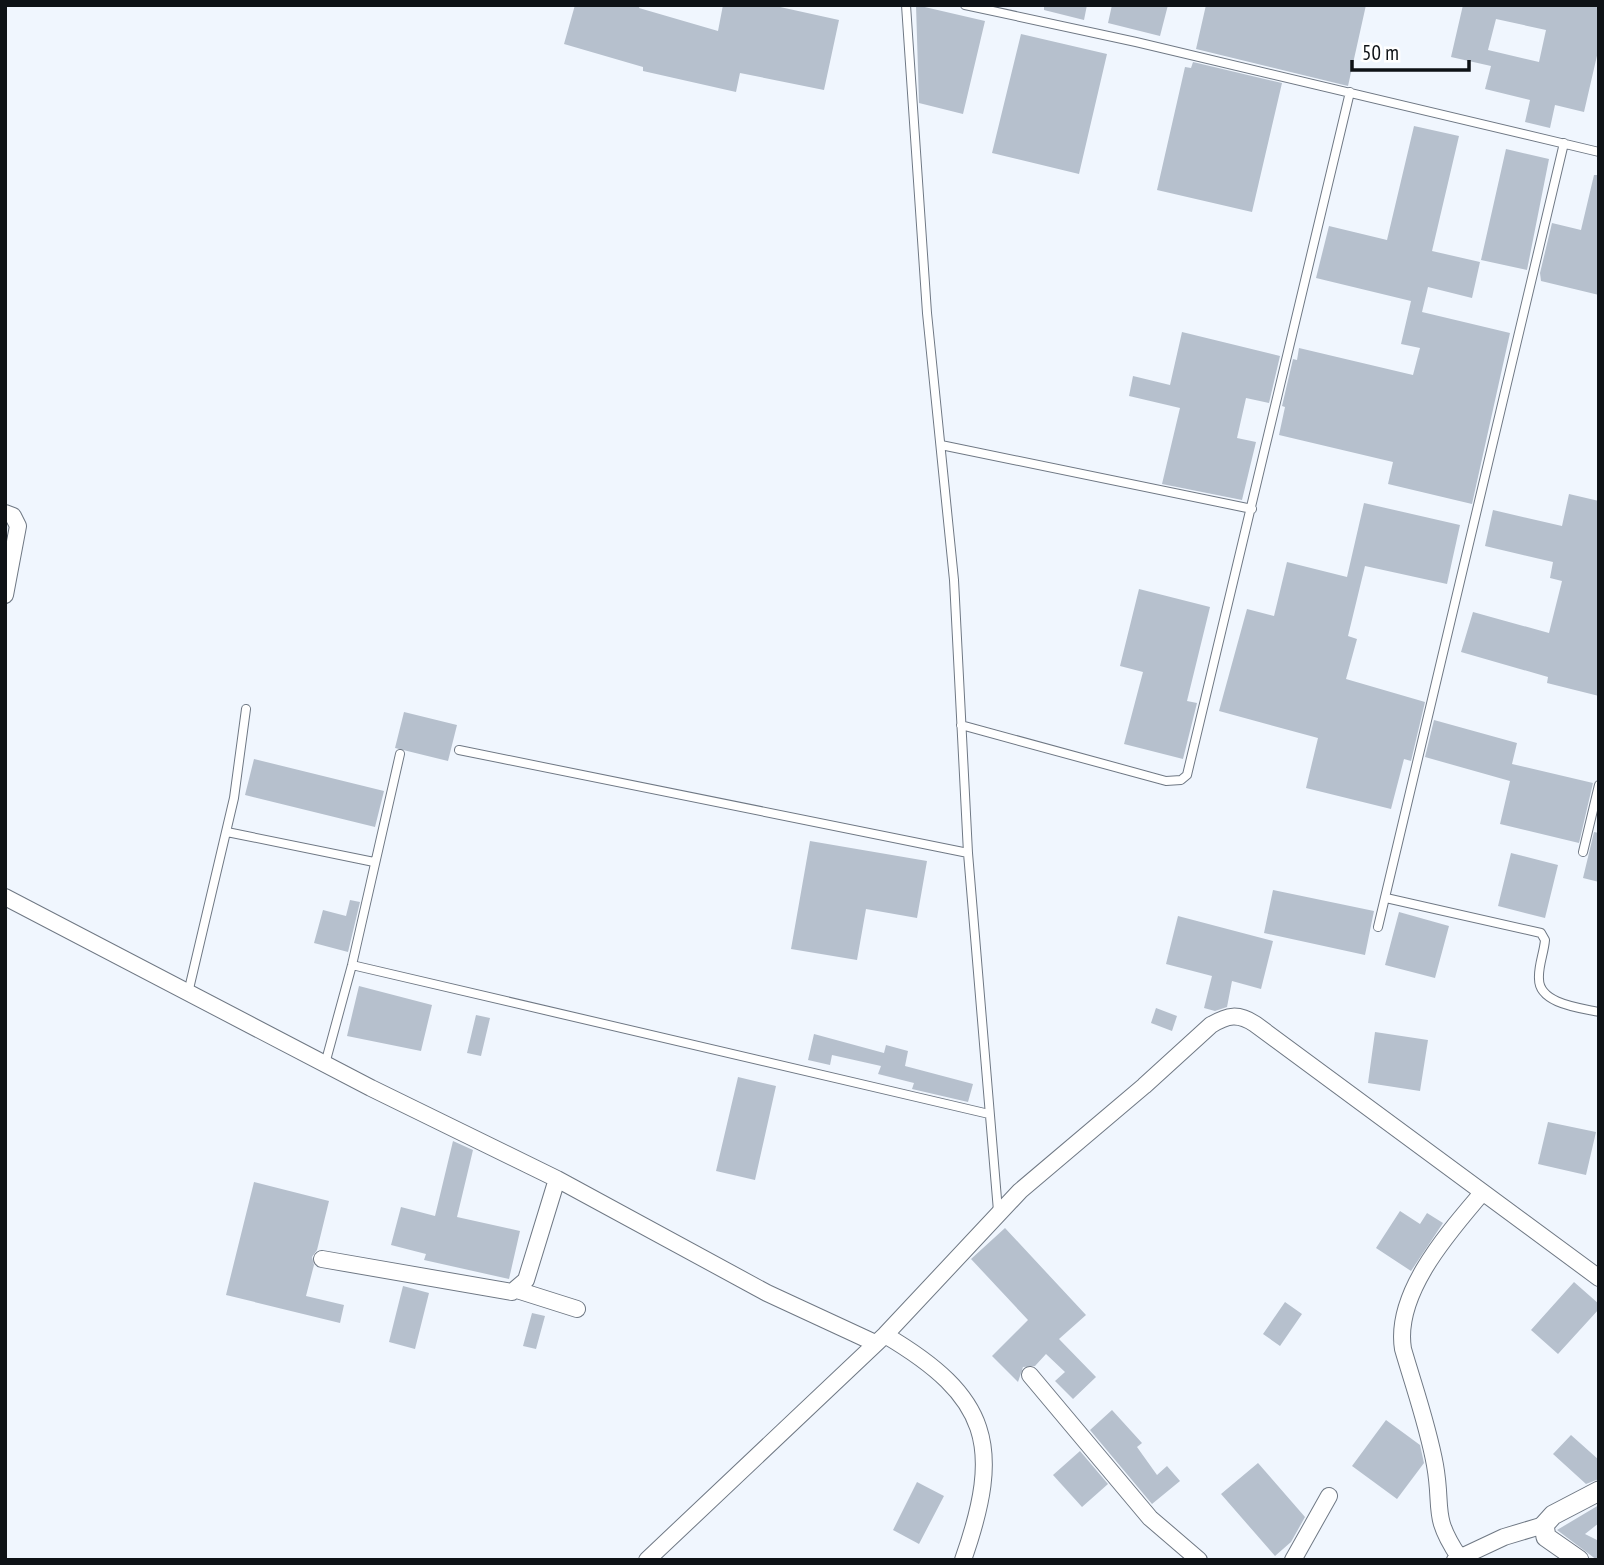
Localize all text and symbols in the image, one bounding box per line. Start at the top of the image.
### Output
scale bar [1352,28,1469,72]
text: 50 m [1362,39,1399,66]

